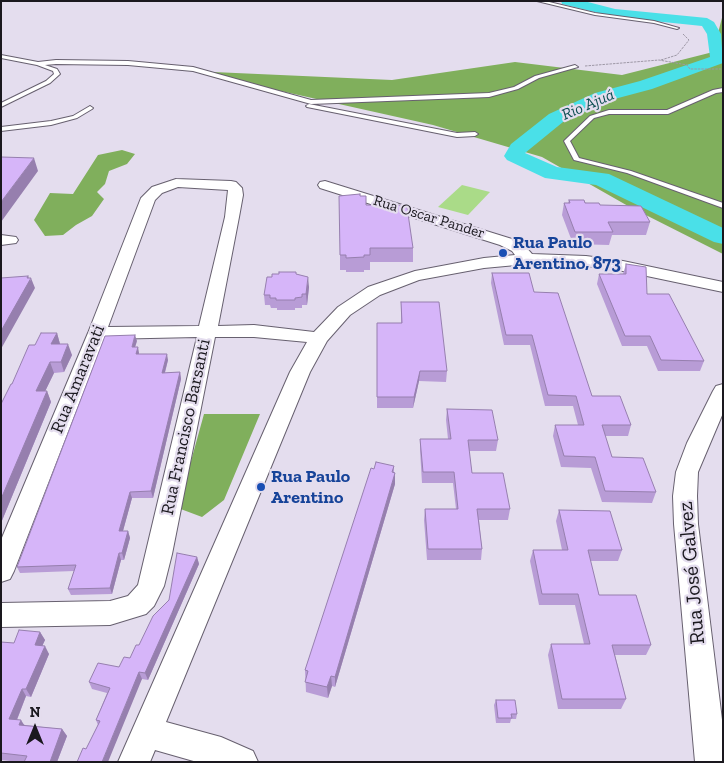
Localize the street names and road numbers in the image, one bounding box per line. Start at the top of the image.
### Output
street label: Rua Oscar Pander [371,191,487,243]
street label: Rua Amaravati [46,321,110,437]
street label: Rua Francisco Barsanti [157,337,215,517]
street label: Rua José Galvez [673,501,711,645]

